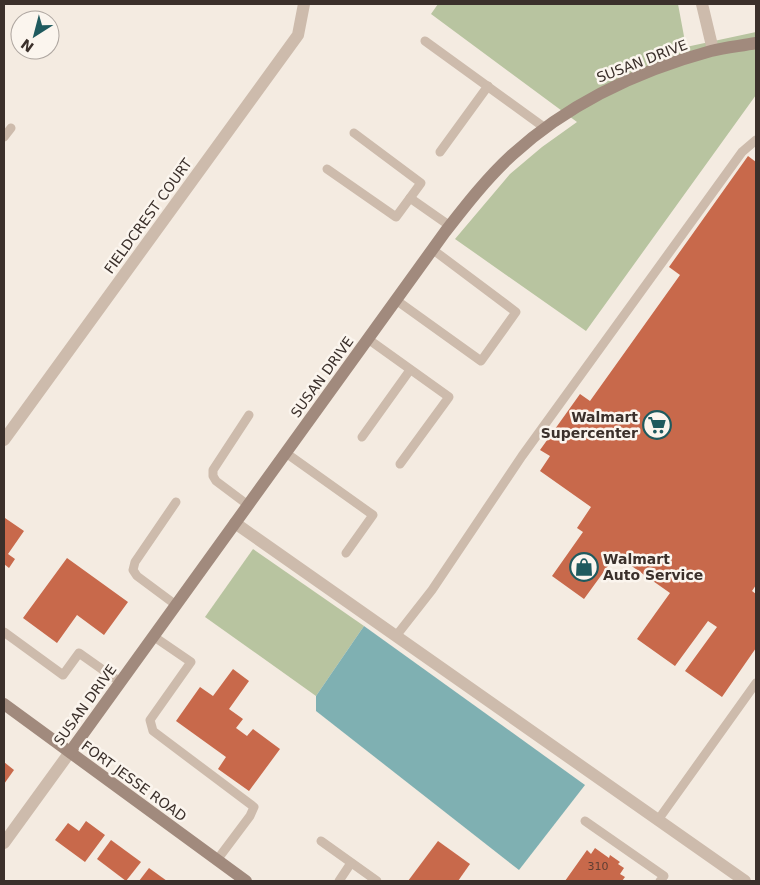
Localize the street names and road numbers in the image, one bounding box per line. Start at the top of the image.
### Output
street label: SUSAN DRIVE [594,36,690,86]
street label: FIELDCREST COURT [101,155,195,277]
street label: SUSAN DRIVE [287,334,357,420]
street label: SUSAN DRIVE [50,662,120,748]
street label: FORT JESSE ROAD [78,738,190,824]

